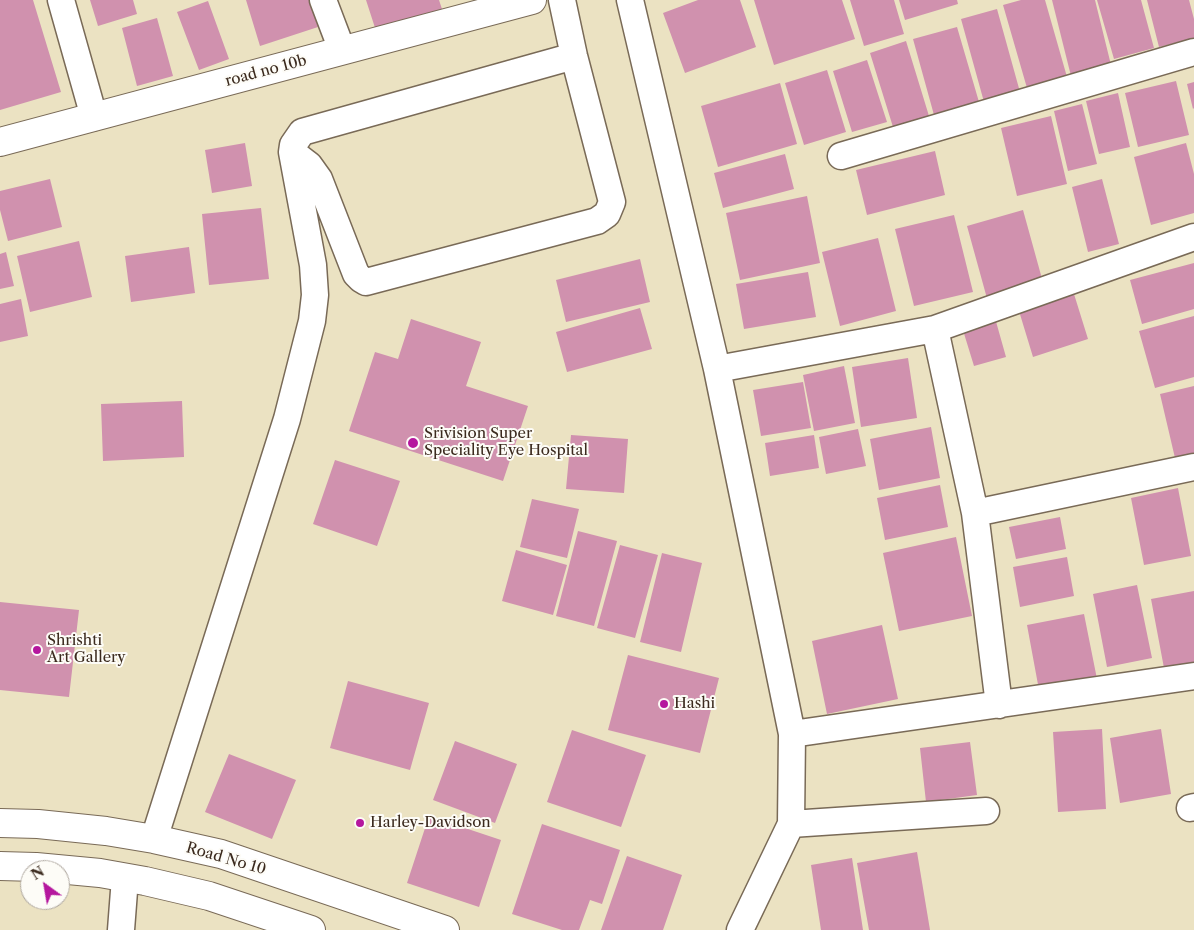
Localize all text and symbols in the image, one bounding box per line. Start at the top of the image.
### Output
street label: road no 10b [223,51,309,91]
place label: Srivision Super Speciality Eye Hospital [424,425,588,460]
marker: Srivision Super Speciality Eye Hospital [406,436,420,450]
place label: Shrishti Art Gallery [47,632,126,667]
marker: Shrishti Art Gallery [31,644,43,656]
place label: Hashi [674,695,715,713]
marker: Hashi [658,698,670,710]
place label: Harley-Davidson [370,814,491,832]
marker: Harley-Davidson [354,817,366,829]
street label: Road No 10 [184,839,268,879]
north arrow [20,860,70,910]
text: N [28,862,48,884]

